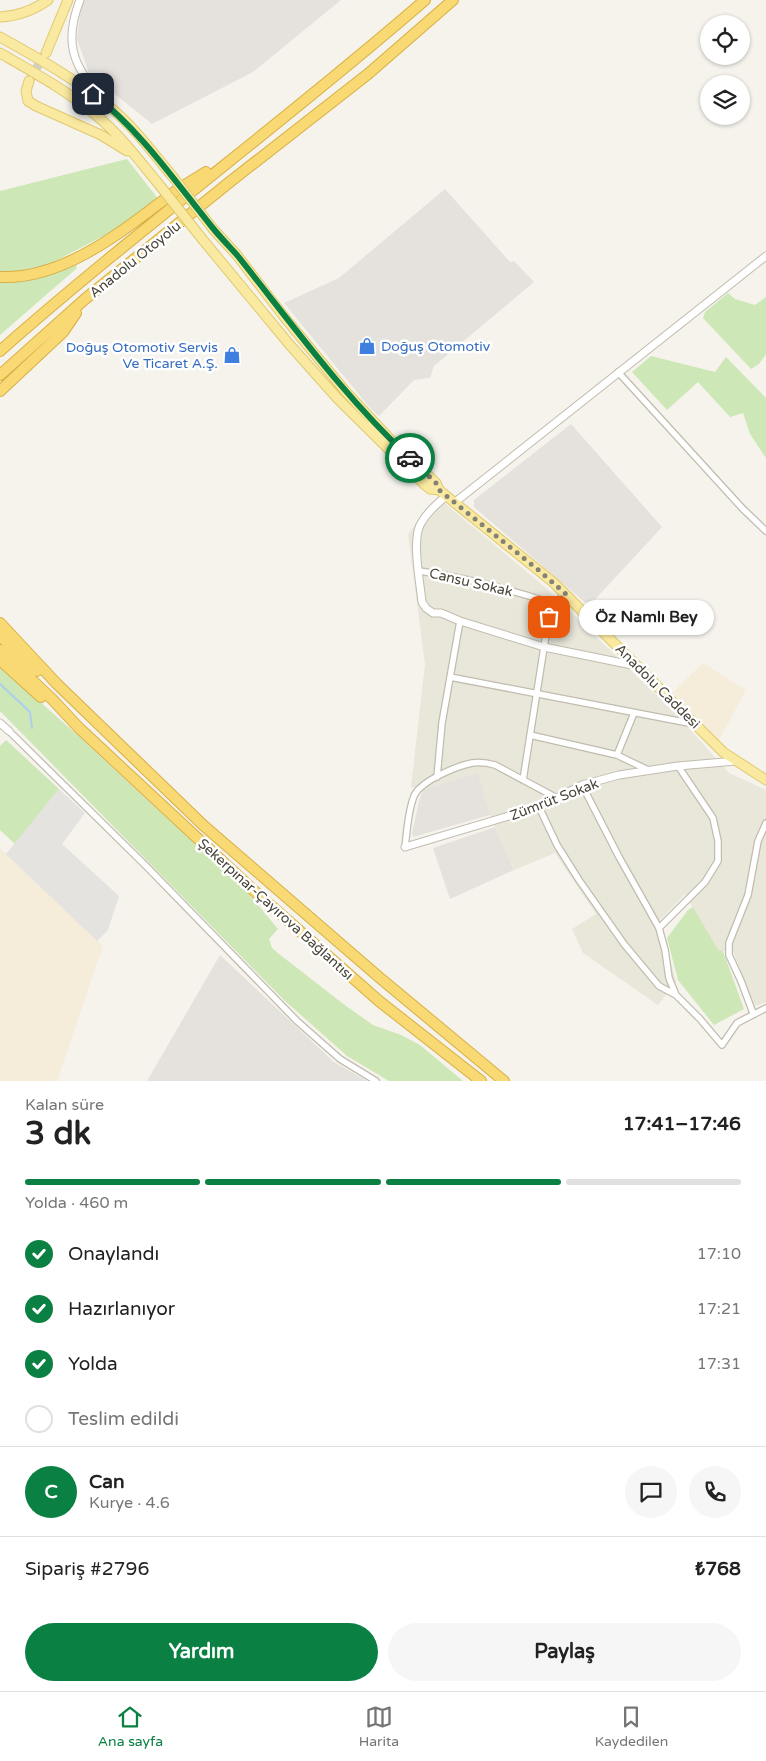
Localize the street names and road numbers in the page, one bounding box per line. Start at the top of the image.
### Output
street label: Anadolu Otoyolu [86,217,184,301]
street label: Cansu Sokak [427,565,515,600]
street label: Anadolu Caddesi [612,640,704,732]
street label: Zümrüt Sokak [508,775,601,824]
street label: Şekerpınar-Çayırova Bağlantısı [194,835,357,984]

